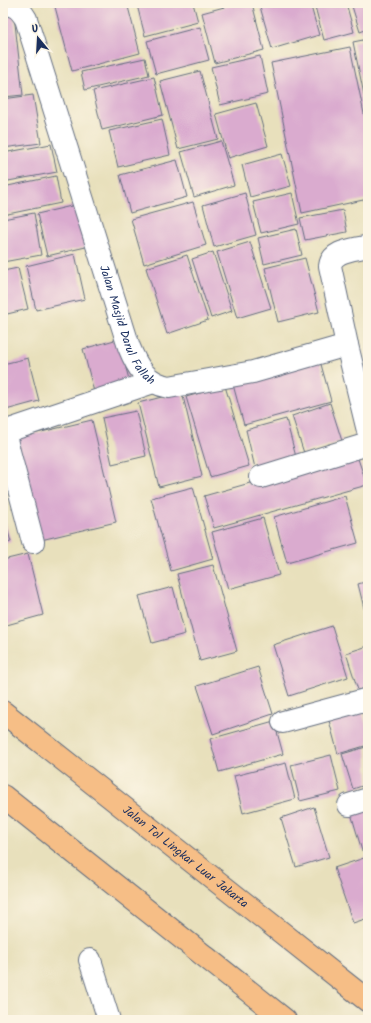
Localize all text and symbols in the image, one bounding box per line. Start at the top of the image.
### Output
north arrow [18,18,58,58]
text: U [29,20,42,39]
street label: Jalan Masjid Darul Fallah [94,263,159,390]
street label: Jalan Tol Lingkar Luar Jakarta [118,801,253,913]

